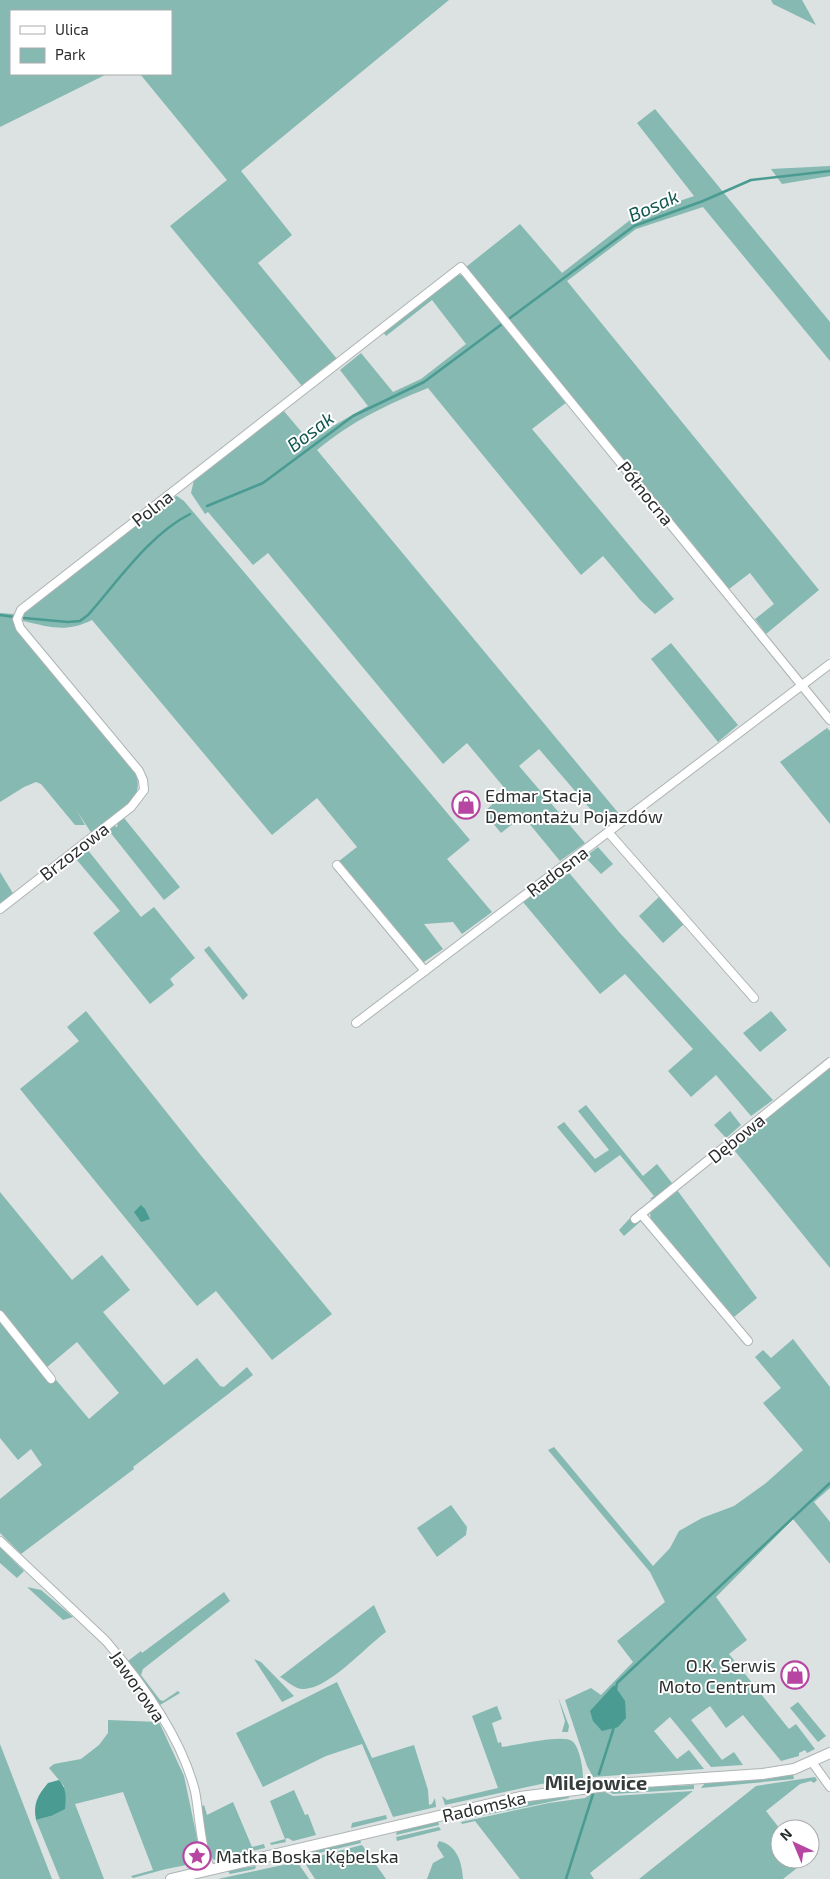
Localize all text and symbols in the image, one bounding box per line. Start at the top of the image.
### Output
legend [10,10,172,75]
text: Ulica [55,20,89,38]
text: Park [55,45,86,63]
water label: Bosak [624,184,682,226]
water label: Bosak [282,406,338,456]
street label: Północna [613,456,679,530]
street label: Polna [127,485,177,531]
place label: Edmar Stacja Demontażu Pojazdów [485,784,663,827]
shop icon: Edmar Stacja Demontażu Pojazdów [451,790,481,820]
street label: Brzozowa [35,817,113,885]
street label: Radosna [522,841,592,901]
street label: Dębowa [703,1108,769,1168]
street label: Jaworowa [105,1646,171,1726]
place label: O.K. Serwis Moto Centrum [658,1654,776,1697]
shop icon: O.K. Serwis Moto Centrum [780,1660,810,1690]
district label: Milejowice [545,1770,647,1794]
street label: Radomska [440,1786,528,1826]
north arrow [770,1819,820,1869]
text: N [776,1825,795,1844]
place icon: Matka Boska Kębelska [182,1841,212,1871]
place label: Matka Boska Kębelska [216,1845,399,1867]

